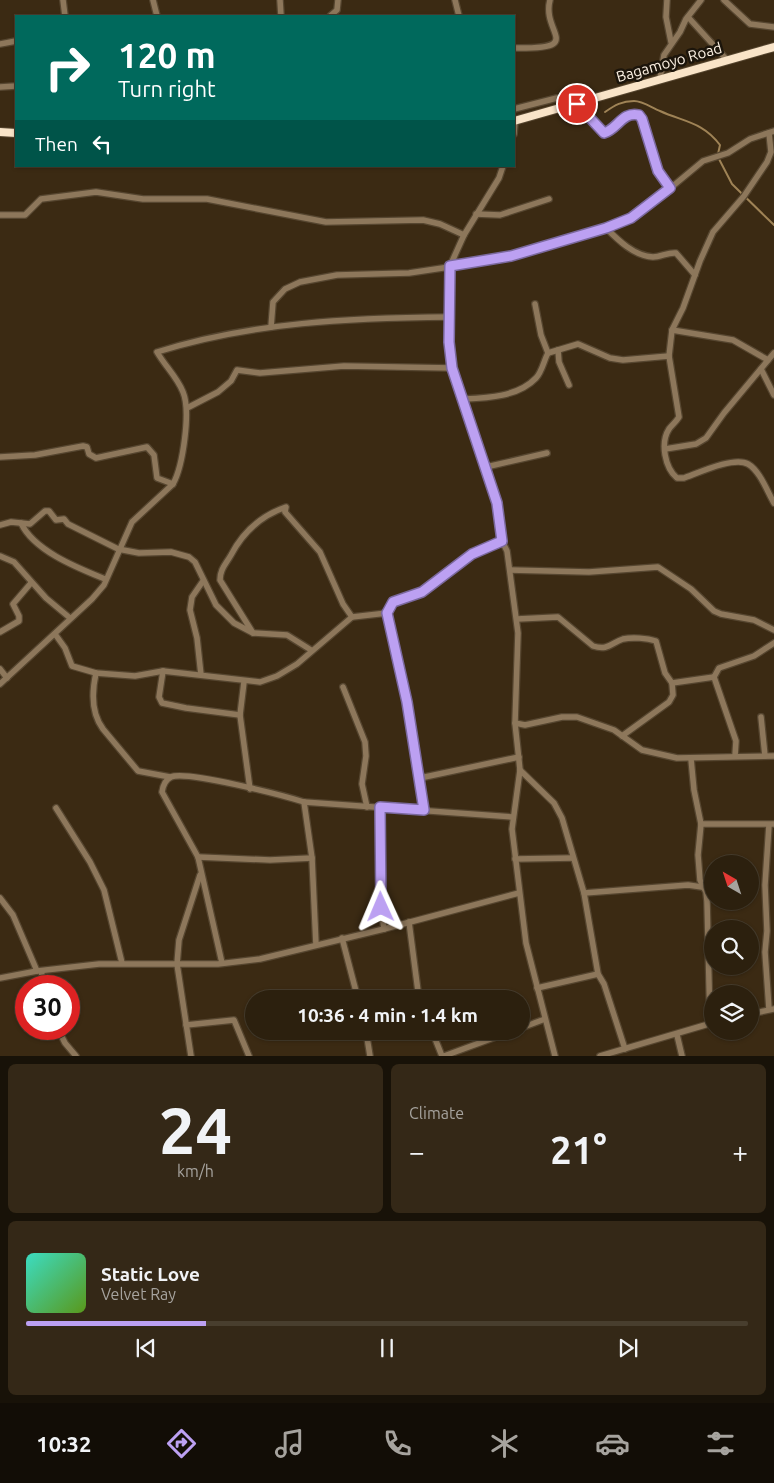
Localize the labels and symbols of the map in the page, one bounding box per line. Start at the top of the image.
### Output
street label: Bagamoyo Road [614,39,724,85]
pin [556,83,598,125]
north arrow [704,855,759,910]
position arrow [354,880,406,932]
speed limit sign: 30 [15,975,80,1040]

